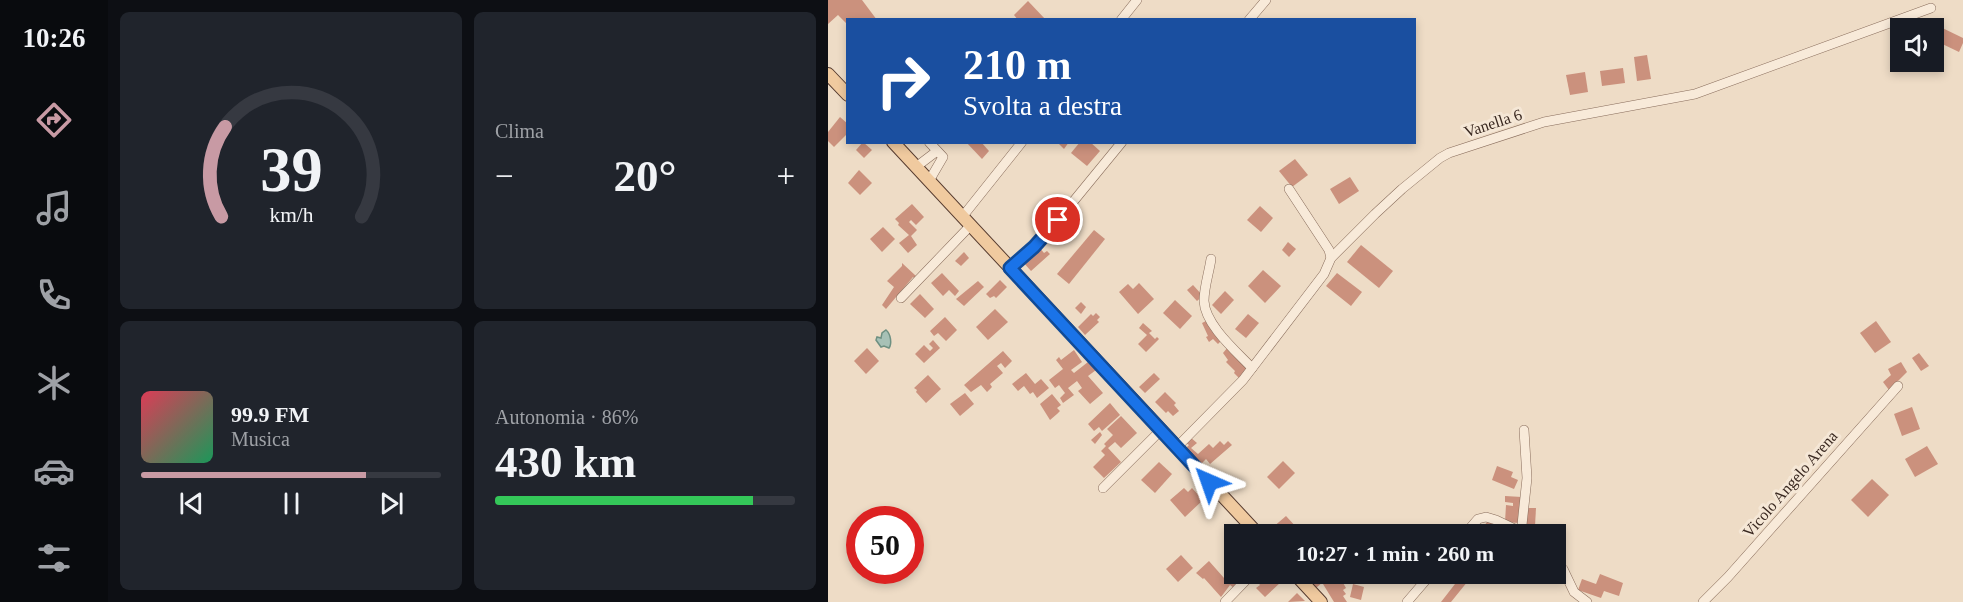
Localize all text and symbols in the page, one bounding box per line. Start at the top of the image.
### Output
map controls [1890,18,1944,72]
button: sound [1890,18,1944,72]
text: 10:26 [23,23,86,53]
icon: right [864,42,942,120]
text: 210 m [963,42,1072,88]
text: Svolta a destra [963,91,1122,121]
icon: directions [33,99,75,141]
street label: Vanella 6 [1462,106,1524,140]
text: Clima [495,120,544,142]
text: 39 [260,135,322,204]
text: 20° [614,151,677,201]
text: − [495,158,514,194]
text: + [776,158,795,194]
icon: music [33,187,75,229]
pin [1032,194,1083,245]
icon: arrive [1041,203,1074,236]
text: km/h [269,204,313,228]
icon: phone [33,274,75,316]
icon: climate [33,362,75,404]
text: 99.9 FM [231,402,309,427]
text: Autonomia · 86% [495,406,638,428]
street label: Vicolo Angelo Arena [1739,427,1841,541]
text: Musica [231,428,290,450]
text: 430 km [495,437,636,487]
icon: car [33,450,75,492]
position arrow [1177,450,1241,514]
icon: previous [175,487,208,520]
icon: pause [275,487,308,520]
icon: next [375,487,408,520]
speed limit sign: 50 [846,506,924,584]
icon: filters [33,537,75,579]
text: 10:27 · 1 min · 260 m [1296,541,1494,566]

